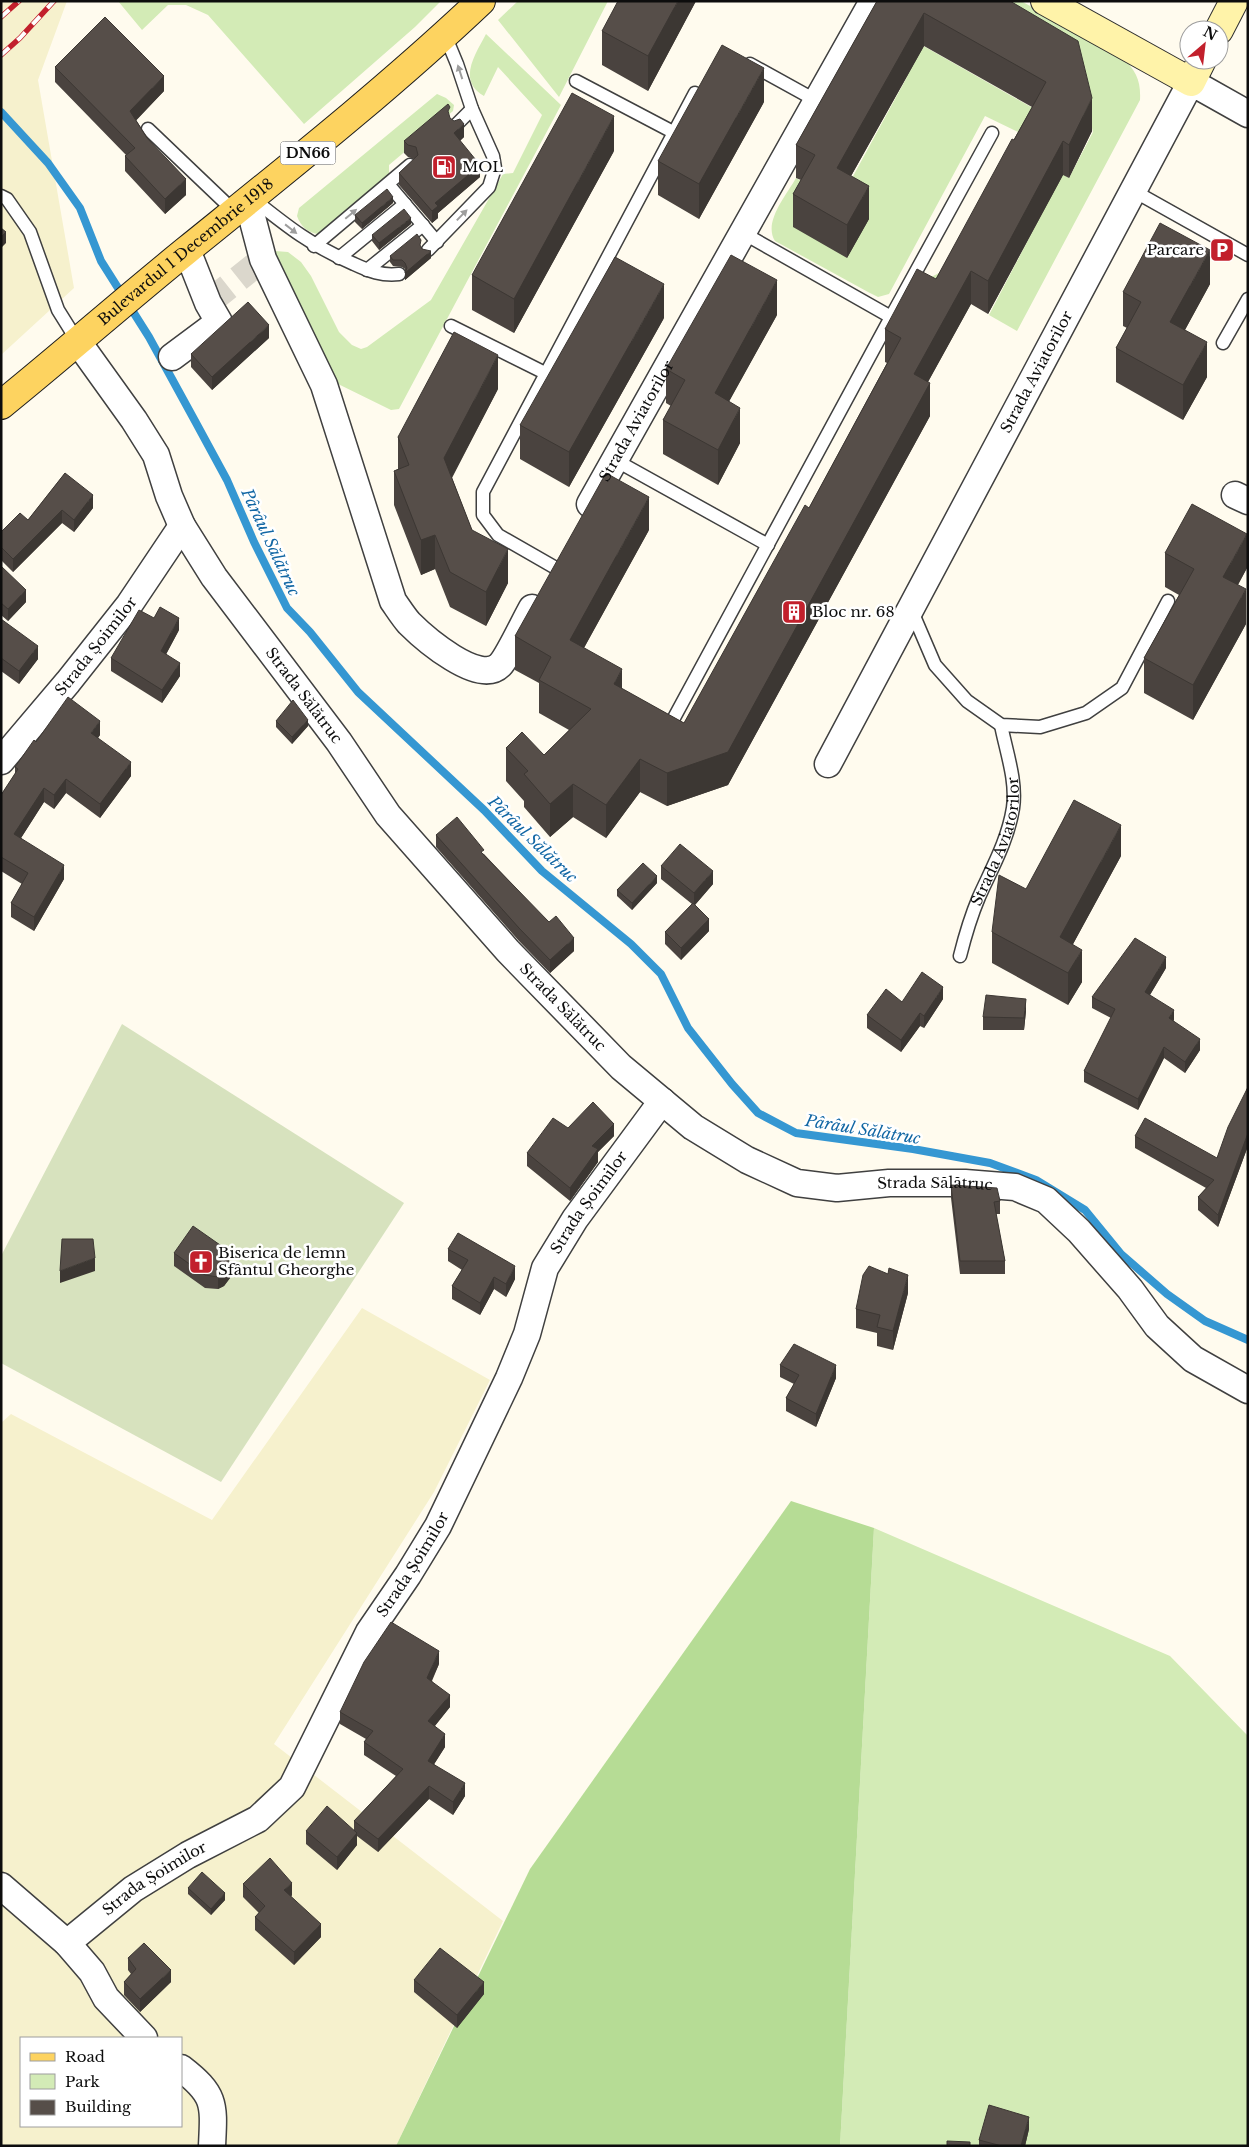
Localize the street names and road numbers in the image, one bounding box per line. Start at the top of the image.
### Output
road number: DN66 [280,142,336,164]
street label: Bulevardul 1 Decembrie 1918 [94,174,277,329]
street label: Strada Aviatorilor [996,307,1077,436]
street label: Strada Aviatorilor [595,356,678,485]
street label: Strada Șoimilor [51,592,141,699]
street label: Strada Sălătruc [262,643,347,747]
street label: Strada Aviatorilor [966,775,1023,909]
street label: Strada Sălătruc [516,959,610,1055]
street label: Strada Șoimilor [546,1146,631,1257]
street label: Strada Sălătruc [876,1173,993,1194]
street label: Strada Șoimilor [372,1508,453,1621]
street label: Strada Șoimilor [98,1837,210,1919]

